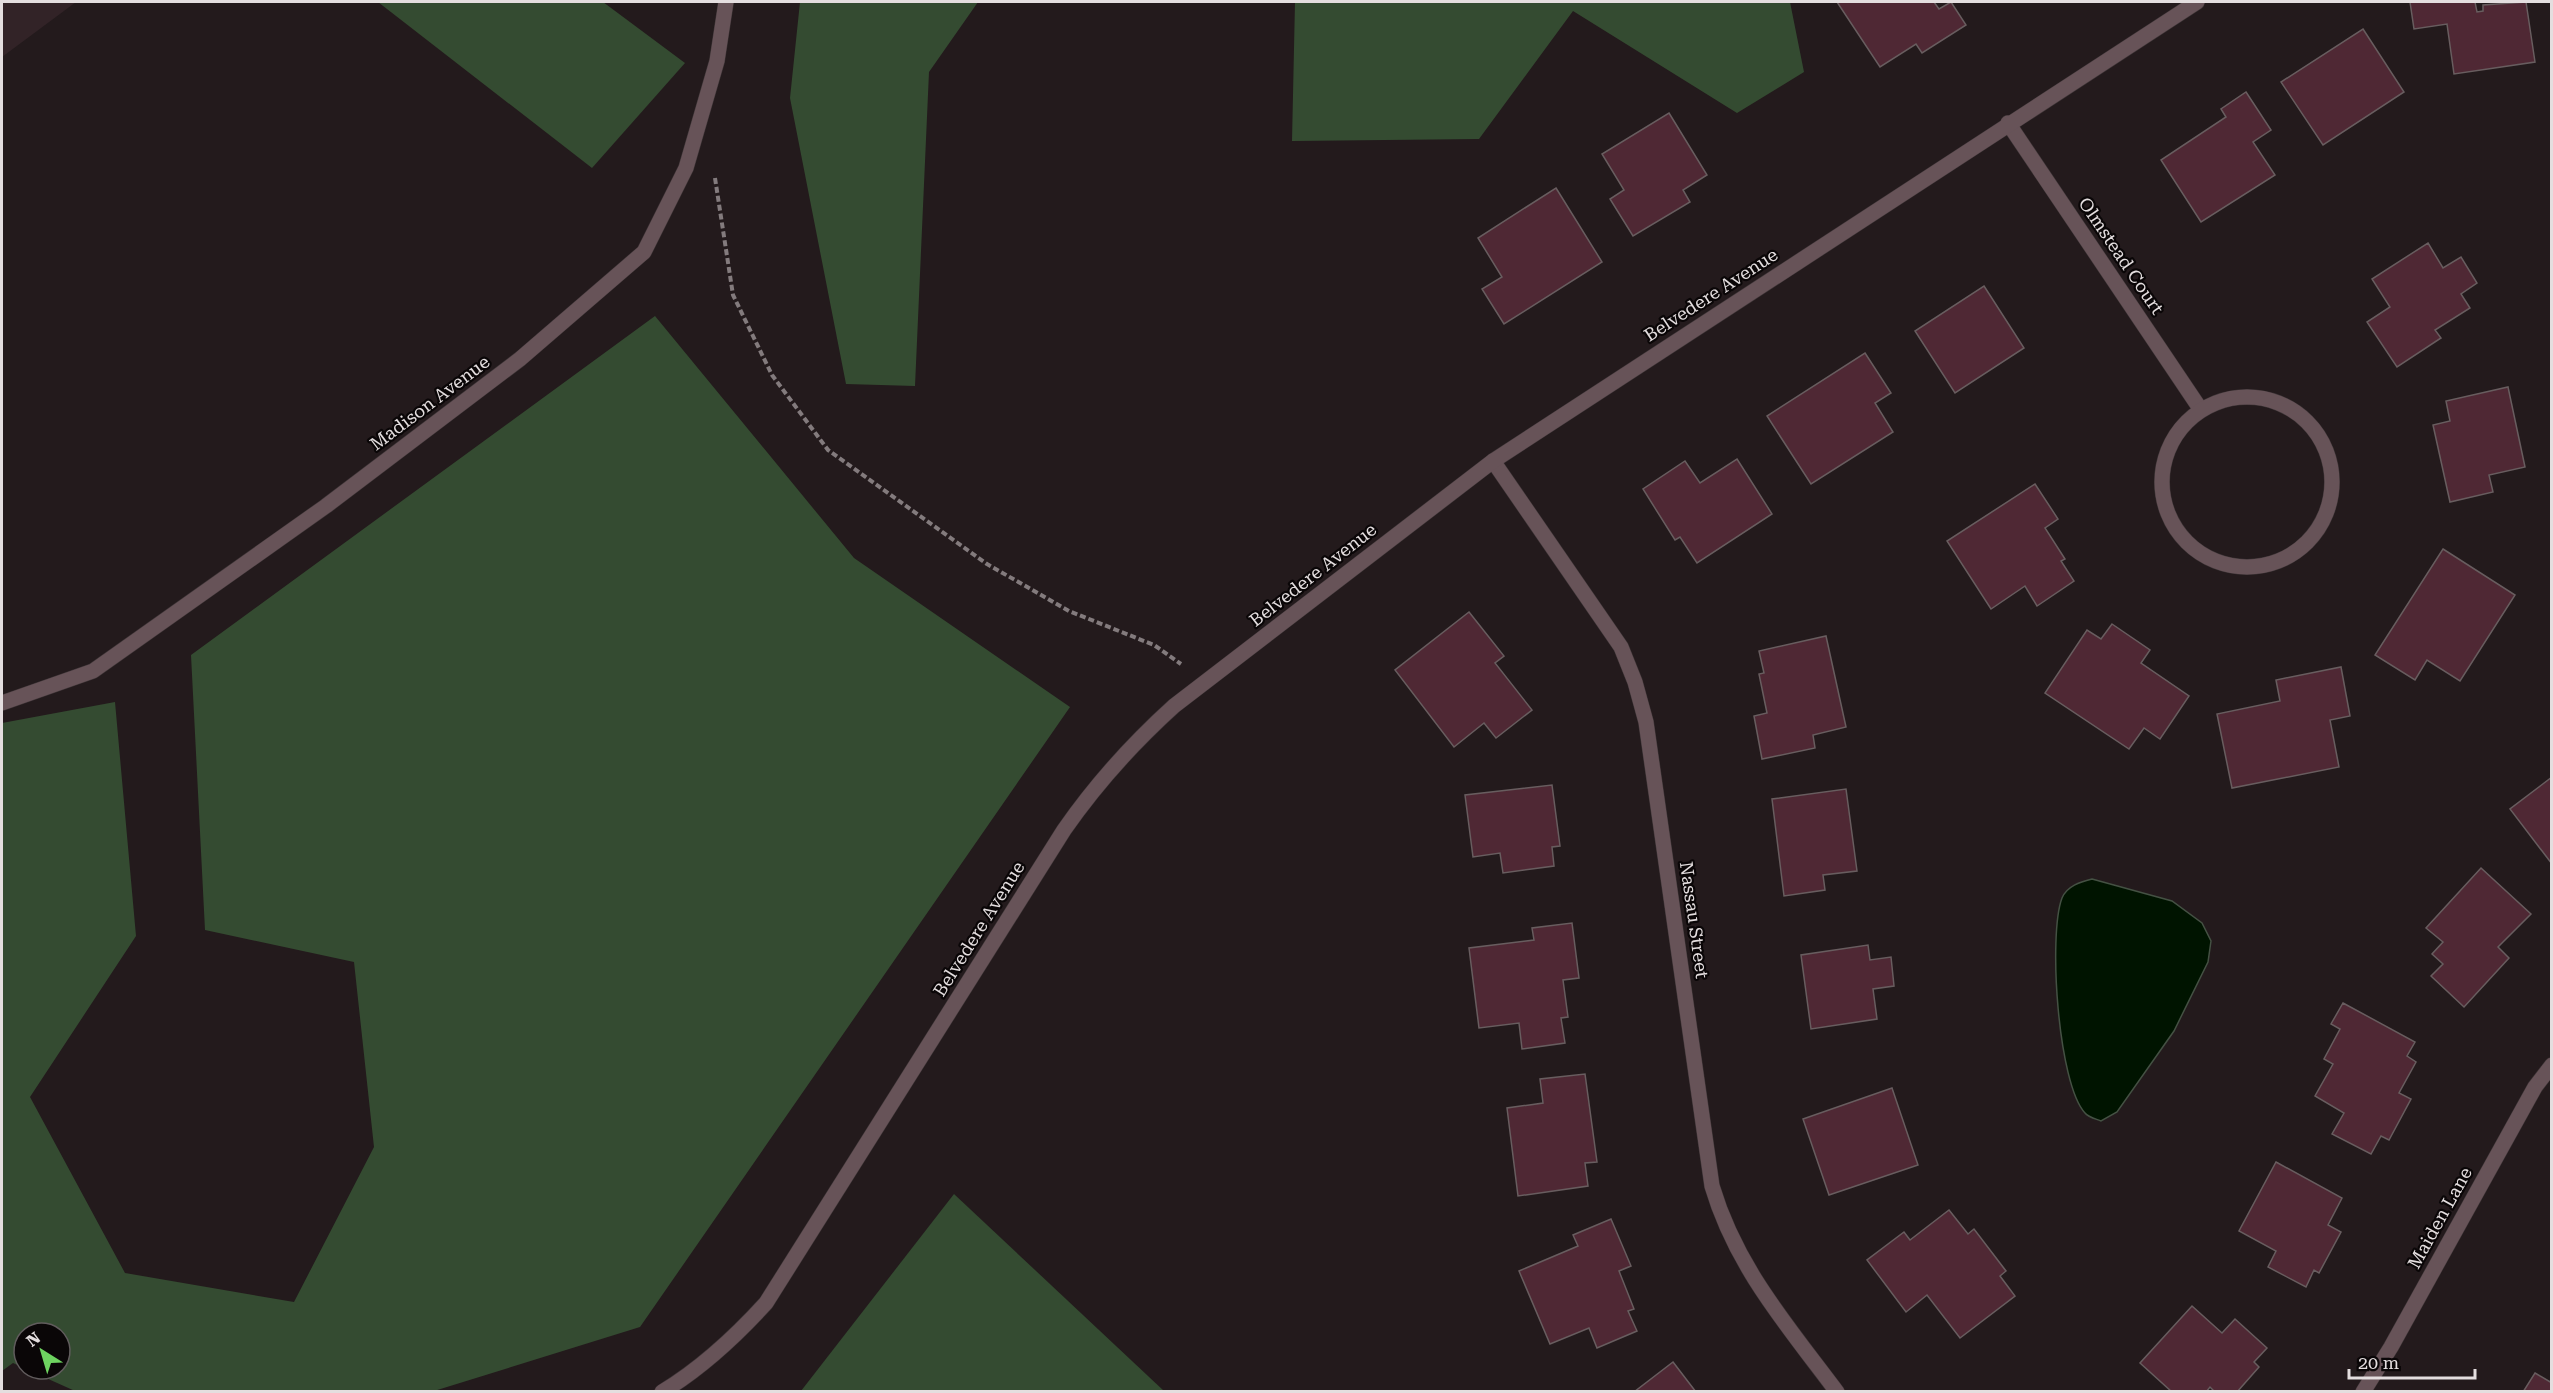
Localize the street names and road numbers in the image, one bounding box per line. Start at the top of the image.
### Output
street label: Olmstead Court [2075,193,2168,318]
street label: Belvedere Avenue [1640,243,1782,346]
street label: Madison Avenue [366,351,494,454]
street label: Belvedere Avenue [1245,519,1380,631]
street label: Belvedere Avenue [929,857,1029,1000]
street label: Nassau Street [1676,860,1713,980]
street label: Maiden Lane [2403,1163,2476,1272]

